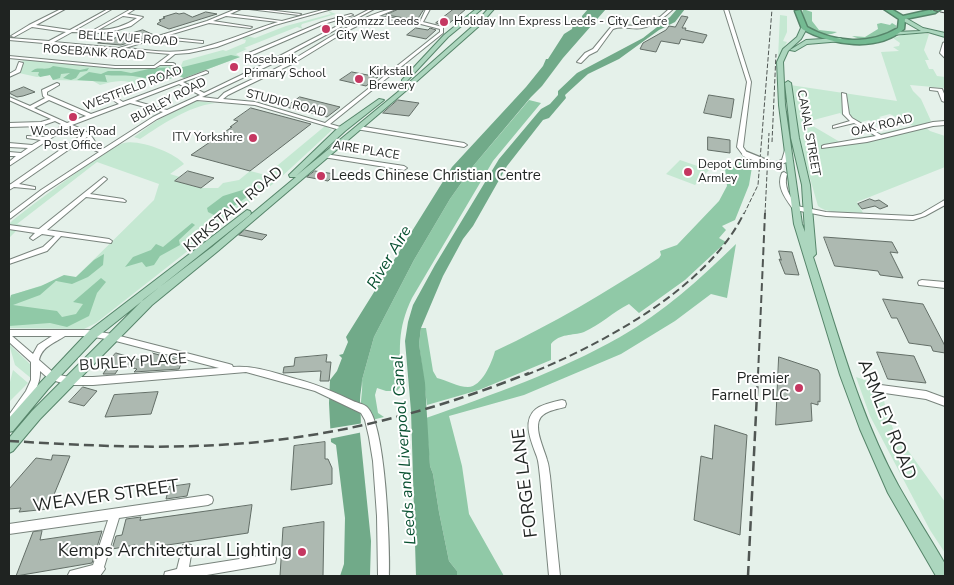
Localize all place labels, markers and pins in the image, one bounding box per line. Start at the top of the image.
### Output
place label: Roomzzz Leeds City West [336,15,419,43]
place label: Holiday Inn Express Leeds - City Centre [454,15,667,29]
marker: Holiday Inn Express Leeds - City Centre [438,16,450,28]
marker: Roomzzz Leeds City West [320,23,332,35]
place label: Rosebank Primary School [244,53,326,81]
marker: Rosebank Primary School [228,61,240,73]
place label: Kirkstall Brewery [369,65,415,93]
marker: Kirkstall Brewery [353,73,365,85]
marker: Woodsley Road Post Office [67,111,79,123]
place label: Woodsley Road Post Office [30,125,116,153]
place label: ITV Yorkshire [172,131,243,145]
marker: ITV Yorkshire [247,132,259,144]
place label: Depot Climbing Armley [698,158,782,186]
marker: Depot Climbing Armley [682,166,694,178]
place label: Leeds Chinese Christian Centre [331,167,541,185]
marker: Leeds Chinese Christian Centre [315,170,327,182]
place label: Premier Farnell PLC [711,370,789,405]
marker: Premier Farnell PLC [793,382,805,394]
place label: Kemps Architectural Lighting [58,541,292,563]
marker: Kemps Architectural Lighting [296,546,308,558]

